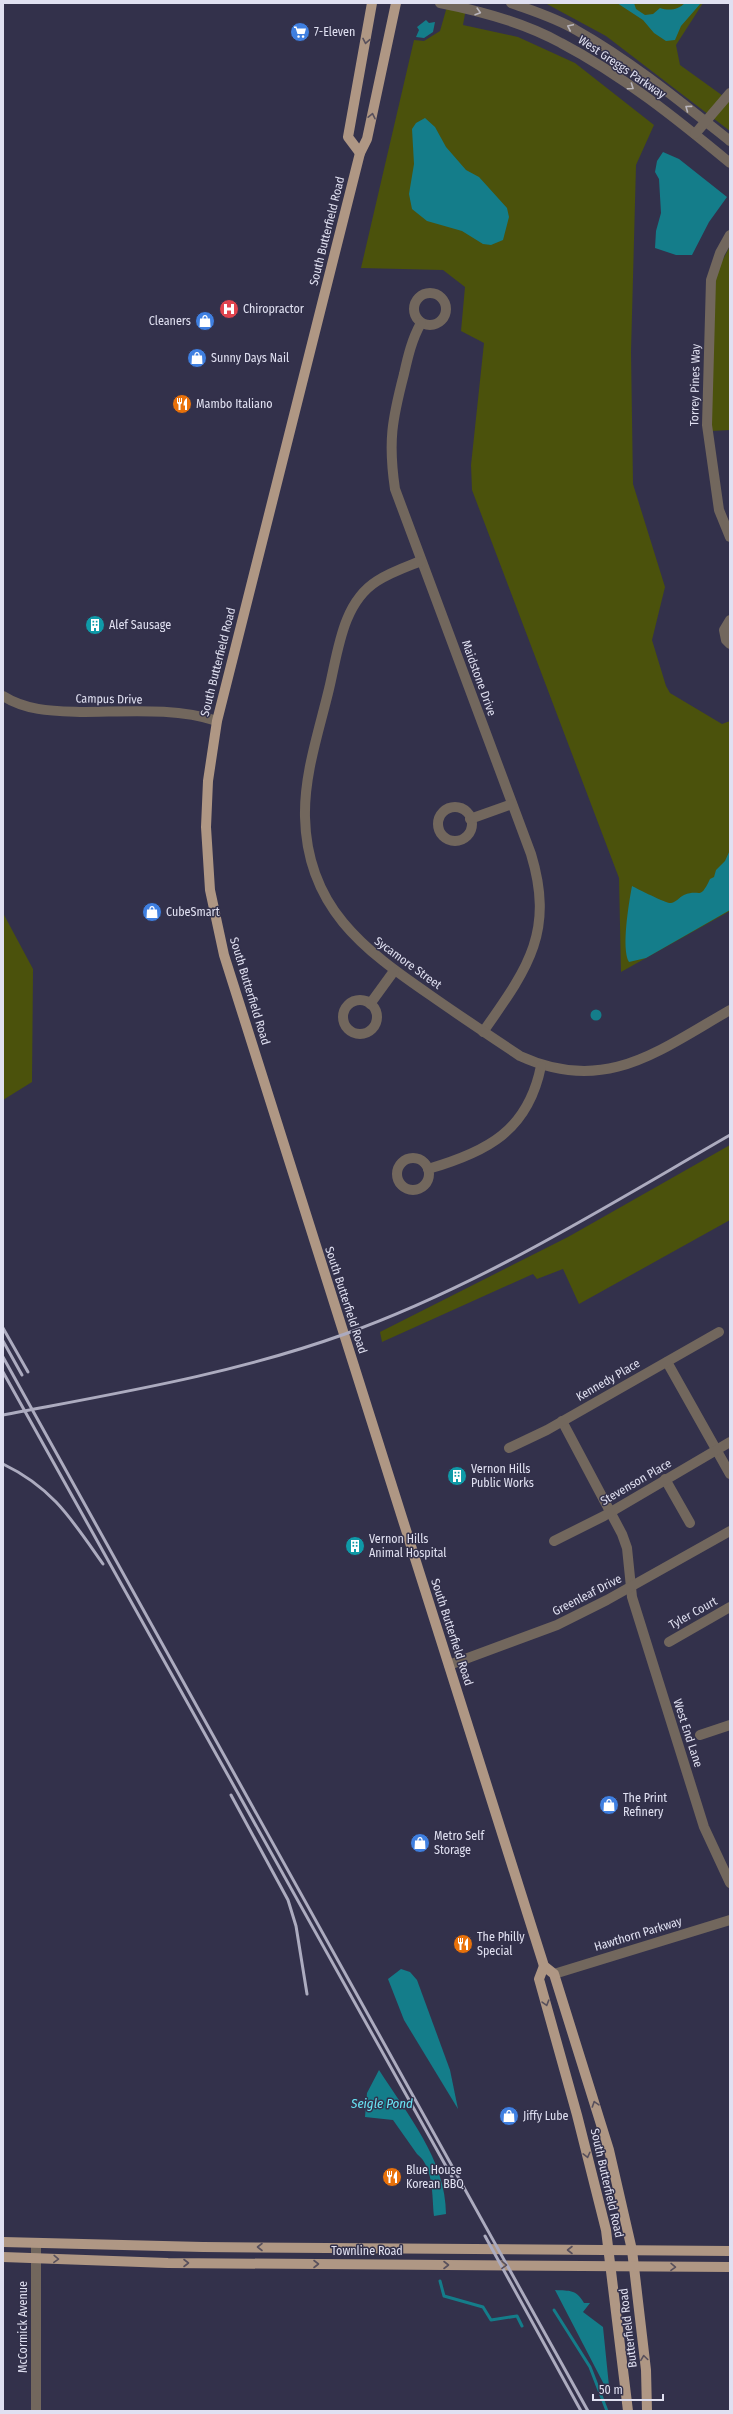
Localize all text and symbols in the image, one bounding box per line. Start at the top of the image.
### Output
one-way arrow [474,7,481,16]
supermarket icon: 7-Eleven [289,21,311,43]
one-way arrow [566,24,574,32]
place label: 7-Eleven [314,25,355,39]
street label: West Greggs Parkway [576,33,669,102]
one-way arrow [362,38,371,45]
one-way arrow [627,82,634,90]
one-way arrow [686,106,693,113]
one-way arrow [368,113,376,119]
street label: South Butterfield Road [307,175,347,287]
hospital icon: Chiropractor [218,298,240,320]
place label: Chiropractor [243,302,305,316]
shop icon: Cleaners [194,310,216,332]
place label: Cleaners [149,314,191,328]
street label: Torrey Pines Way [687,343,703,426]
shop icon: Sunny Days Nail [186,347,208,369]
place label: Sunny Days Nail [211,351,289,365]
restaurant icon: Mambo Italiano [171,393,193,415]
place label: Mambo Italiano [196,397,273,411]
street label: South Butterfield Road [198,606,238,718]
building icon: Alef Sausage [84,614,106,636]
place label: Alef Sausage [109,618,171,632]
street label: Maidstone Drive [459,638,499,718]
street label: Campus Drive [75,691,143,707]
shop icon: CubeSmart [141,901,163,923]
place label: CubeSmart [166,905,220,919]
street label: Sycamore Street [372,934,444,992]
street label: South Butterfield Road [227,936,273,1046]
street label: South Butterfield Road [322,1245,370,1355]
street label: Kennedy Place [574,1356,642,1404]
street label: Stevenson Place [598,1456,674,1508]
place label: Vernon Hills Public Works [471,1462,534,1490]
building icon: Vernon Hills Public Works [446,1465,468,1487]
place label: Vernon Hills Animal Hospital [369,1532,447,1560]
building icon: Vernon Hills Animal Hospital [344,1535,366,1557]
street label: Greenleaf Drive [550,1572,624,1618]
street label: South Butterfield Road [428,1577,476,1687]
street label: Tyler Court [666,1594,720,1632]
street label: West End Lane [670,1697,706,1769]
place label: The Print Refinery [623,1791,667,1819]
shop icon: The Print Refinery [598,1794,620,1816]
place label: Metro Self Storage [434,1829,485,1857]
shop icon: Metro Self Storage [409,1832,431,1854]
street label: Hawthorn Parkway [592,1914,684,1954]
place label: The Philly Special [477,1930,525,1958]
restaurant icon: The Philly Special [452,1933,474,1955]
one-way arrow [541,1999,550,2006]
water label: Seigle Pond [350,2096,413,2111]
one-way arrow [591,2101,600,2108]
shop icon: Jiffy Lube [498,2105,520,2127]
place label: Jiffy Lube [523,2109,569,2123]
street label: South Butterfield Road [588,2127,626,2239]
one-way arrow [583,2152,591,2159]
place label: Blue House Korean BBQ [406,2163,464,2191]
restaurant icon: Blue House Korean BBQ [381,2166,403,2188]
one-way arrow [257,2243,263,2251]
street label: Townline Road [331,2244,403,2258]
one-way arrow [567,2246,573,2254]
one-way arrow [53,2255,59,2263]
one-way arrow [183,2259,189,2267]
one-way arrow [313,2260,319,2268]
one-way arrow [443,2261,449,2269]
one-way arrow [501,2261,507,2269]
one-way arrow [670,2263,676,2271]
street label: McCormick Avenue [16,2281,30,2373]
street label: Butterfield Road [616,2287,640,2369]
one-way arrow [640,2355,649,2361]
scale bar [593,2376,663,2402]
text: 50 m [599,2383,623,2397]

